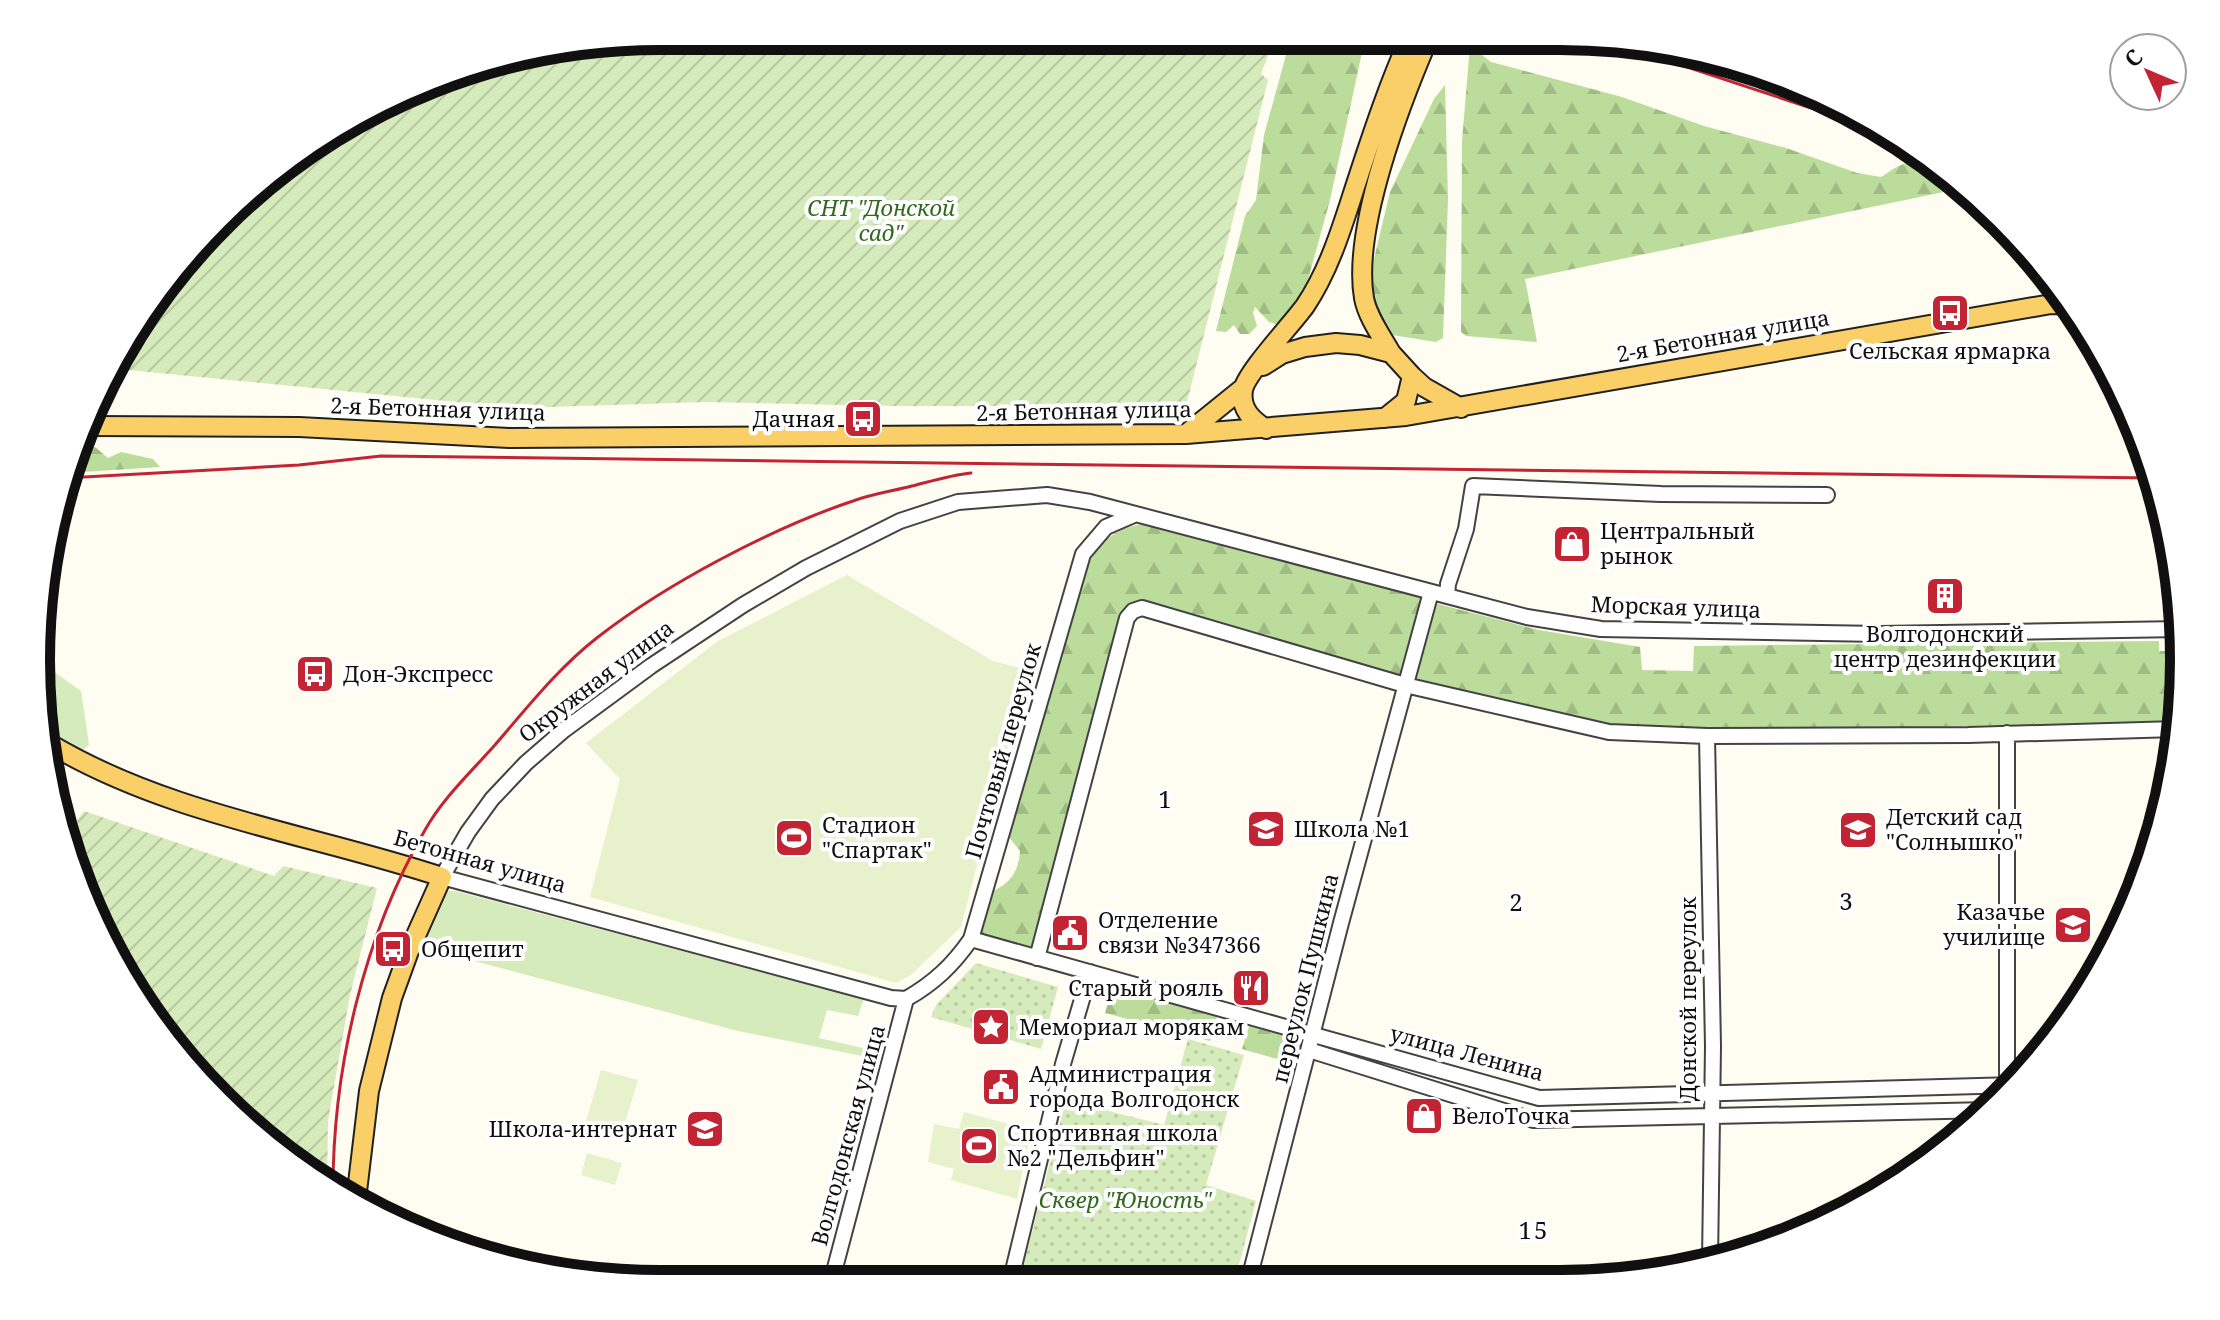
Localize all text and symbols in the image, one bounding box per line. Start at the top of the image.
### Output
north arrow [2108,32,2188,112]
text: С [2117,42,2149,73]
park label: СНТ "Донской сад" [807,192,955,247]
bus stop icon: Сельская ярмарка [1929,292,1971,334]
street label: 2-я Бетонная улица [1614,302,1832,369]
place label: Сельская ярмарка [1849,335,2051,365]
street label: 2-я Бетонная улица [330,389,546,427]
street label: 2-я Бетонная улица [976,393,1192,427]
bus stop icon: Дачная [842,398,884,440]
place label: Дачная [752,403,835,433]
place label: Центральный рынок [1600,515,1755,570]
shop icon: Центральный рынок [1551,523,1593,565]
building icon: Волгодонский центр дезинфекции [1924,575,1966,617]
street label: Морская улица [1590,588,1762,624]
street label: Окружная улица [512,612,679,748]
place label: Волгодонский центр дезинфекции [1834,618,2056,673]
street label: Почтовый переулок [957,639,1047,862]
bus stop icon: Дон-Экспресс [294,653,336,695]
place label: Дон-Экспресс [343,658,493,688]
district label: 1 [1158,782,1174,815]
place label: Детский сад "Солнышко" [1886,801,2023,856]
school or university icon: Школа №1 [1245,808,1287,850]
place label: Стадион "Спартак" [822,809,932,864]
school or university icon: Детский сад "Солнышко" [1837,809,1879,851]
place label: Школа №1 [1294,813,1410,843]
sports icon: Стадион "Спартак" [773,817,815,859]
street label: Бетонная улица [390,821,570,899]
street label: переулок Пушкина [1263,870,1345,1086]
district label: 3 [1839,884,1855,917]
district label: 2 [1509,885,1525,918]
street label: Донской переулок [1672,896,1702,1101]
place label: Казачье училище [1943,896,2045,951]
place label: Отделение связи №347366 [1098,904,1261,959]
school or university icon: Казачье училище [2052,904,2094,946]
public building icon: Отделение связи №347366 [1049,912,1091,954]
bus stop icon: Общепит [372,928,414,970]
place label: Общепит [421,933,524,963]
restaurant icon: Старый рояль [1230,967,1272,1009]
place label: Старый рояль [1068,972,1223,1002]
place icon: Мемориал морякам [970,1006,1012,1048]
place label: Мемориал морякам [1019,1011,1244,1041]
street label: улица Ленина [1387,1017,1548,1087]
street label: Волгодонская улица [803,1021,891,1248]
place label: Администрация города Волгодонск [1029,1058,1240,1113]
public building icon: Администрация города Волгодонск [980,1066,1022,1108]
shop icon: ВелоТочка [1403,1095,1445,1137]
place label: ВелоТочка [1452,1100,1570,1130]
school or university icon: Школа-интернат [684,1108,726,1150]
place label: Школа-интернат [489,1113,677,1143]
place label: Спортивная школа №2 "Дельфин" [1007,1117,1218,1172]
sports icon: Спортивная школа №2 "Дельфин" [958,1125,1000,1167]
park label: Сквер "Юность" [1038,1184,1213,1214]
district label: 15 [1519,1213,1549,1246]

